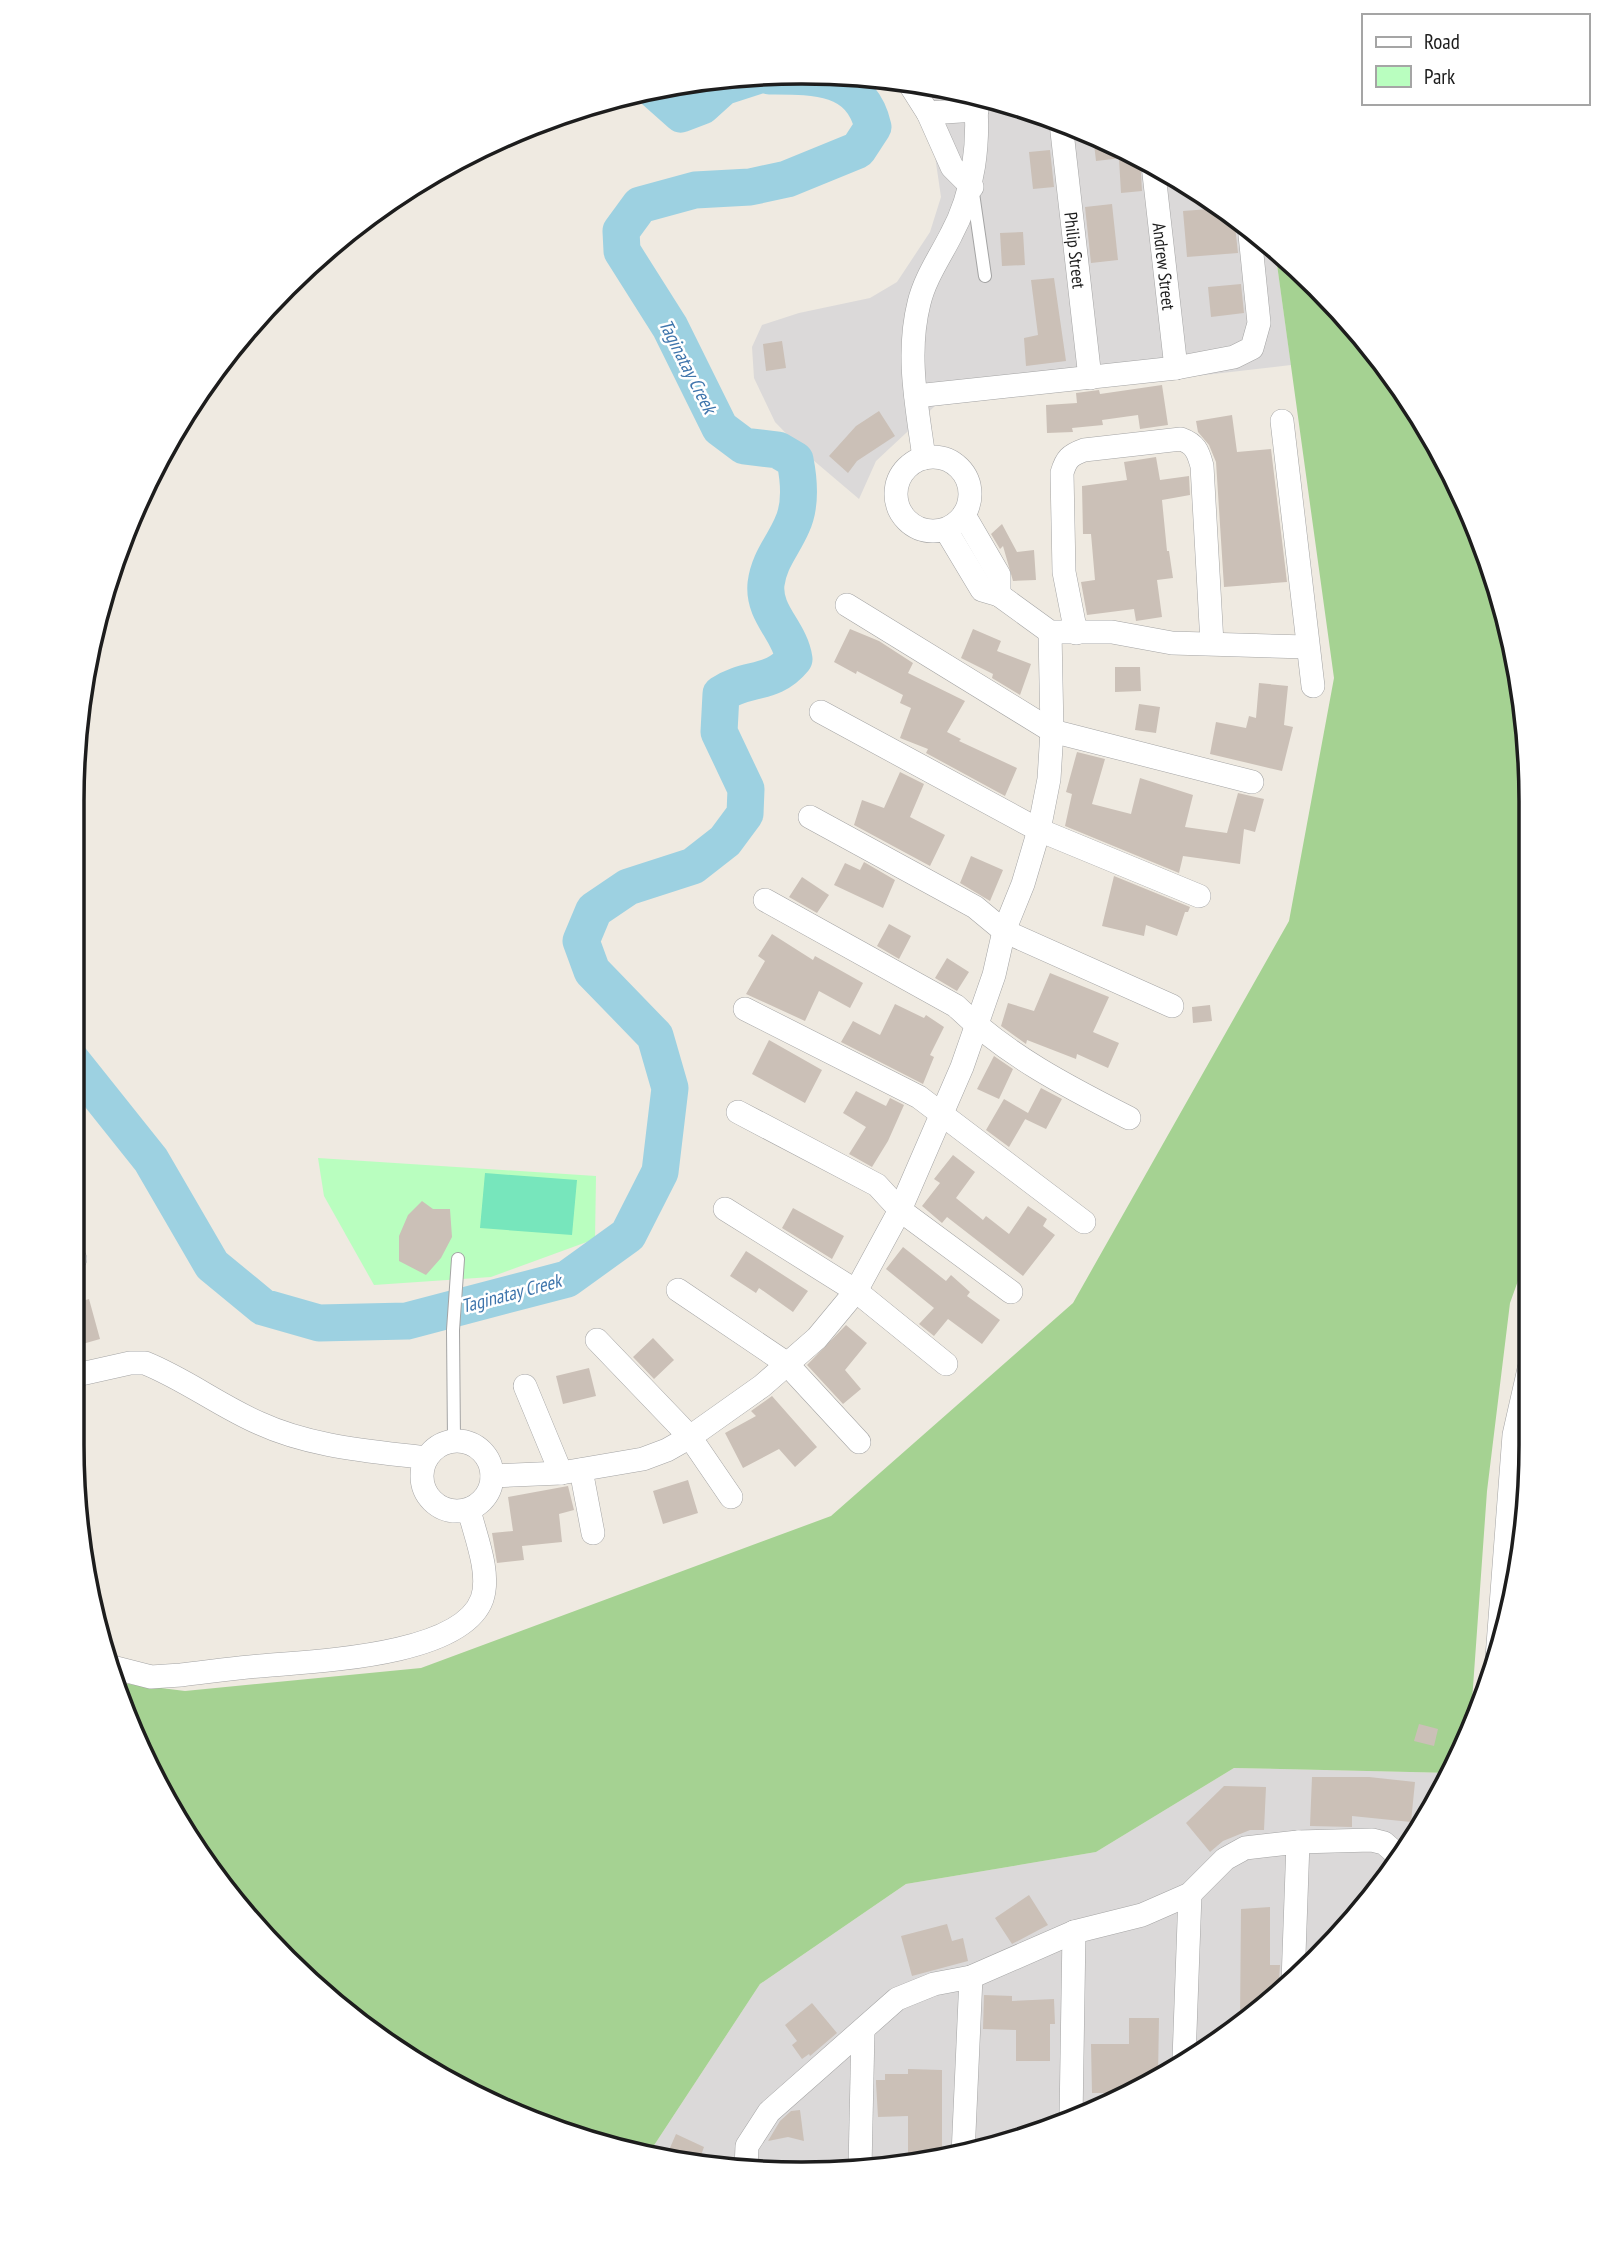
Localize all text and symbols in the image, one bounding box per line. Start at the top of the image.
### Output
legend [1362,14,1589,105]
text: Road [1424,28,1460,55]
text: Park [1424,63,1455,90]
street label: Philip Street [1060,211,1091,290]
street label: Andrew Street [1148,221,1181,311]
water label: Taginatay Creek [654,315,723,420]
water label: Taginatay Creek [458,1267,566,1318]

